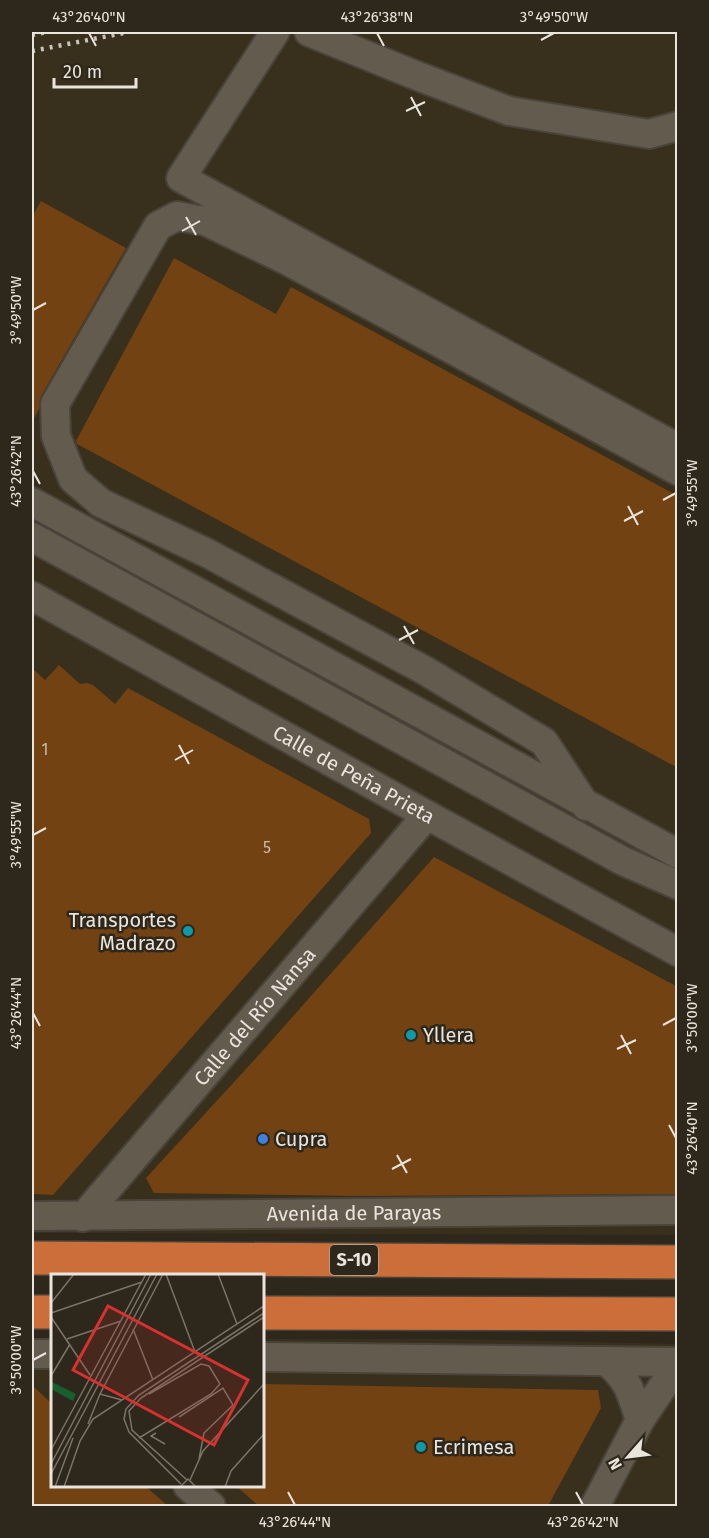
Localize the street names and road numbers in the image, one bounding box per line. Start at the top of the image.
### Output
street label: Calle de Peña Prieta [269,720,439,829]
street label: Calle del Río Nansa [189,942,321,1091]
street label: Avenida de Parayas [267,1200,441,1226]
road number: S-10 [330,1245,378,1275]

